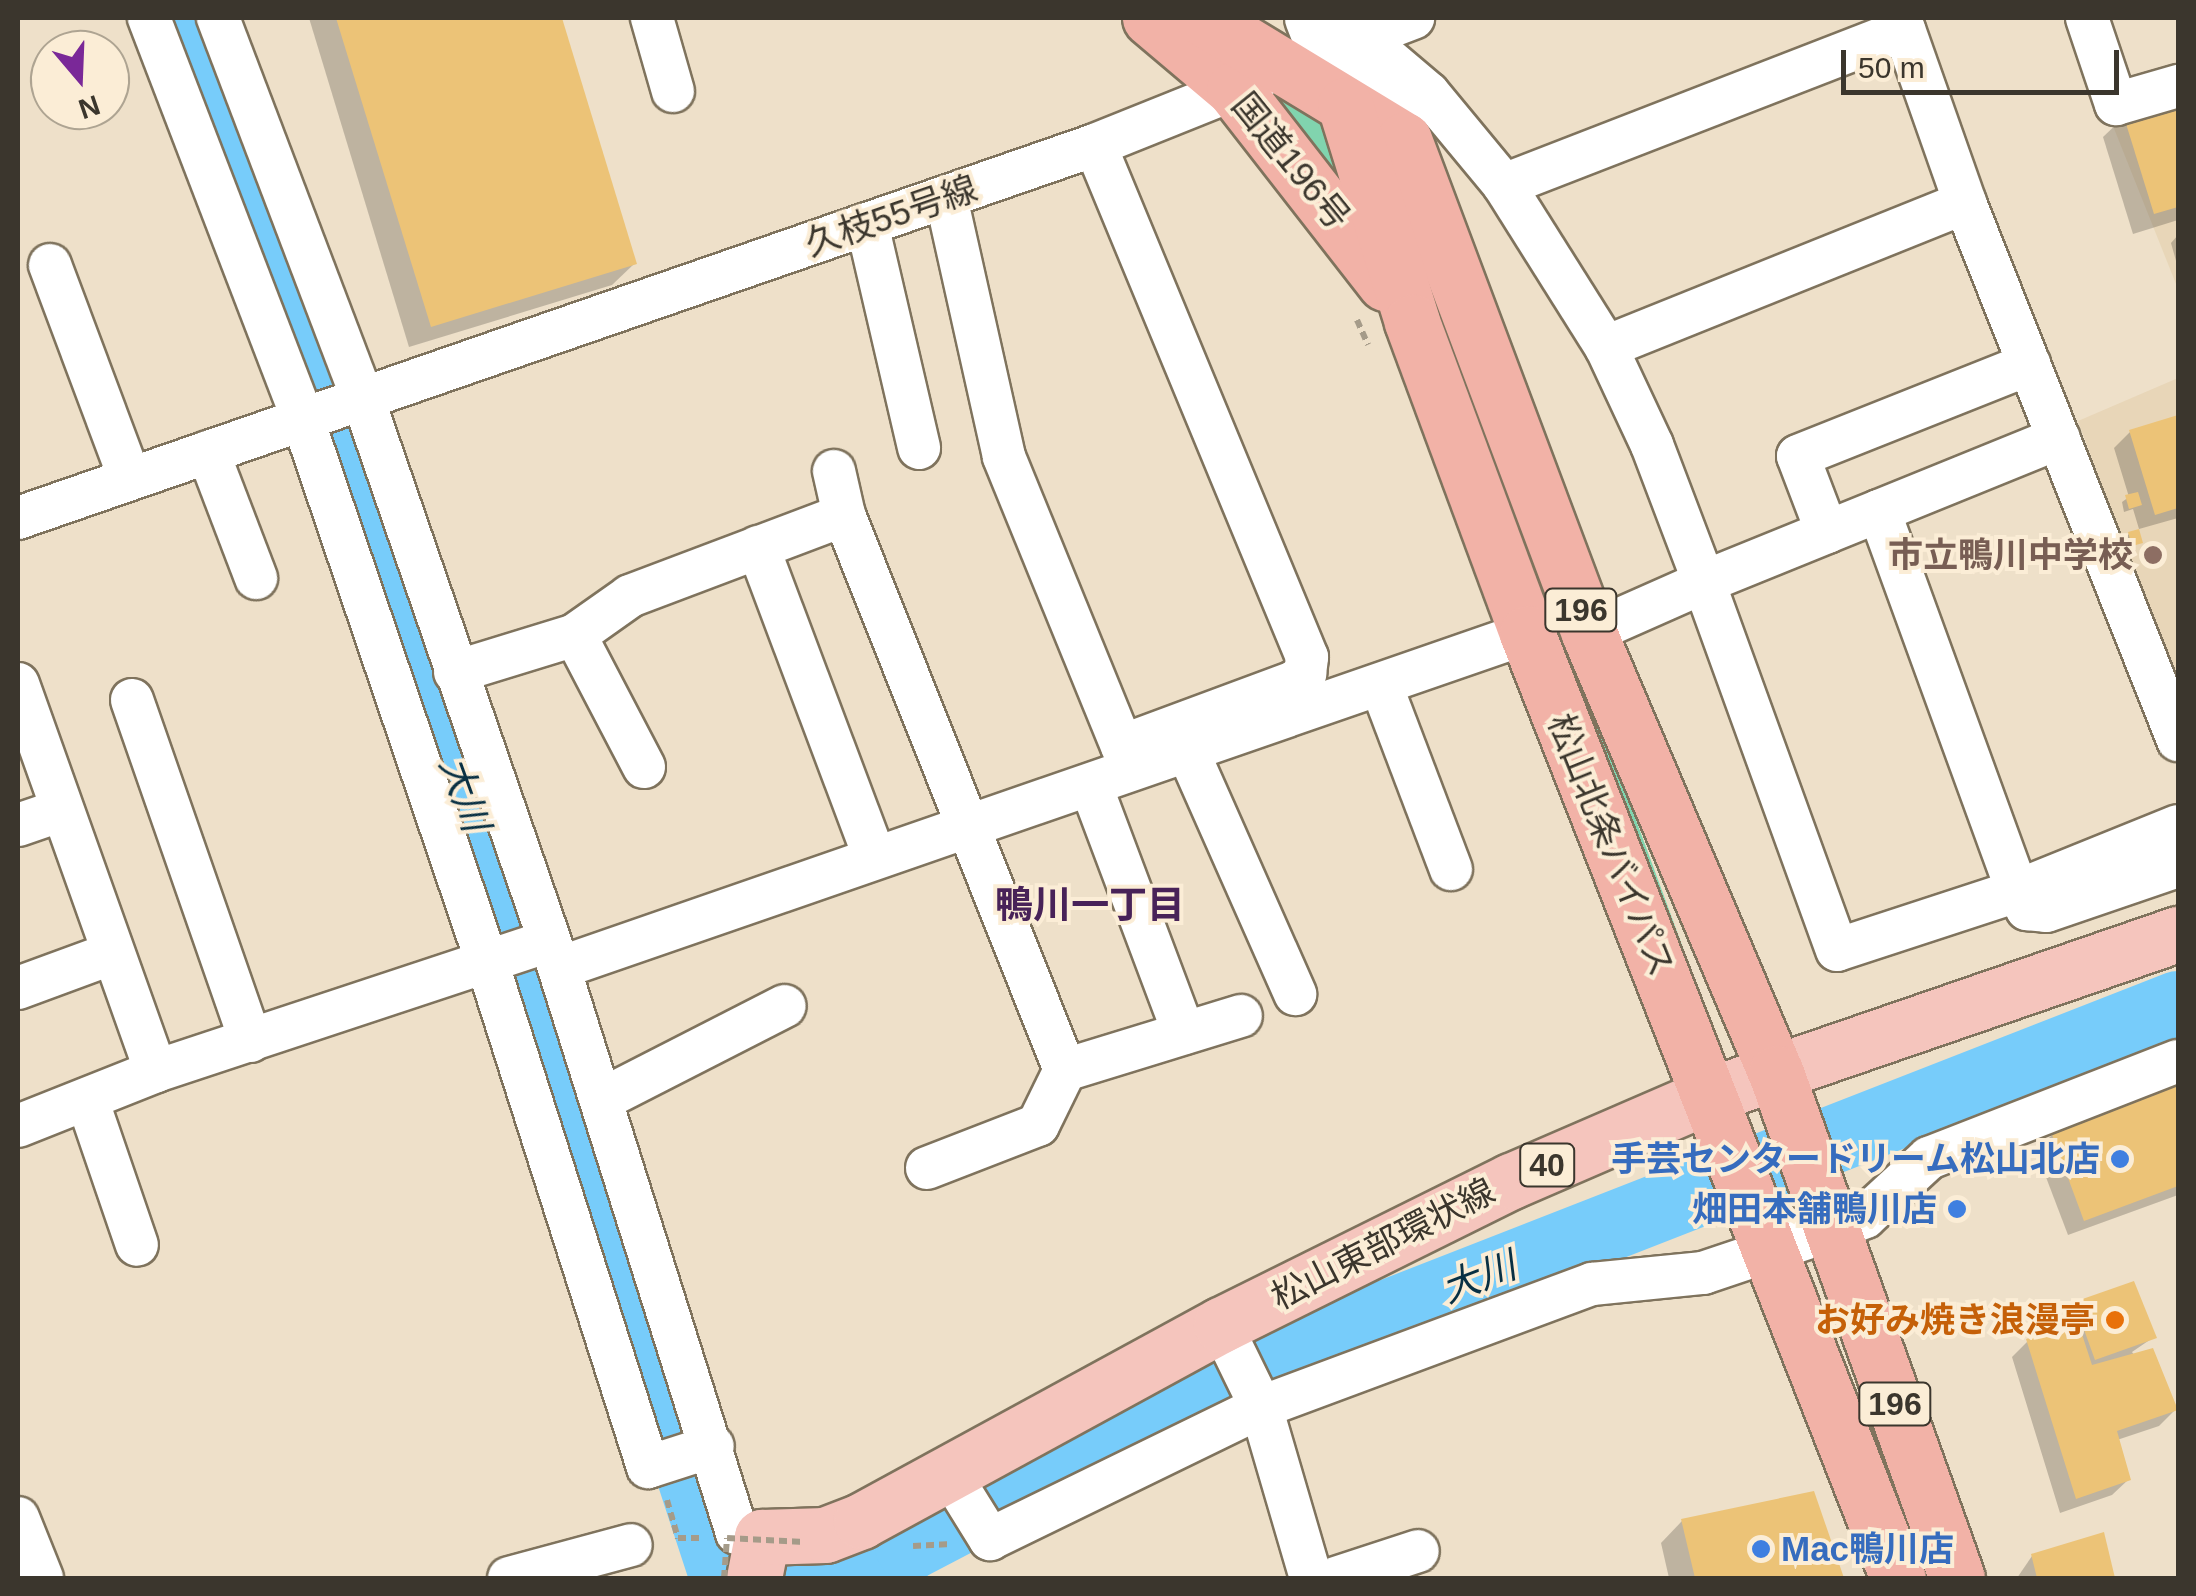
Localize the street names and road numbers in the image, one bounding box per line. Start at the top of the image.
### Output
street label: 国道196号 [1223,84,1359,238]
street label: 久枝55号線 [800,167,982,265]
road number: 196 [1544,583,1618,637]
street label: 松山北条バイパス [1539,707,1683,983]
road number: 40 [1517,1138,1577,1192]
street label: 松山東部環状線 [1264,1170,1502,1318]
road number: 196 [1858,1377,1932,1431]

